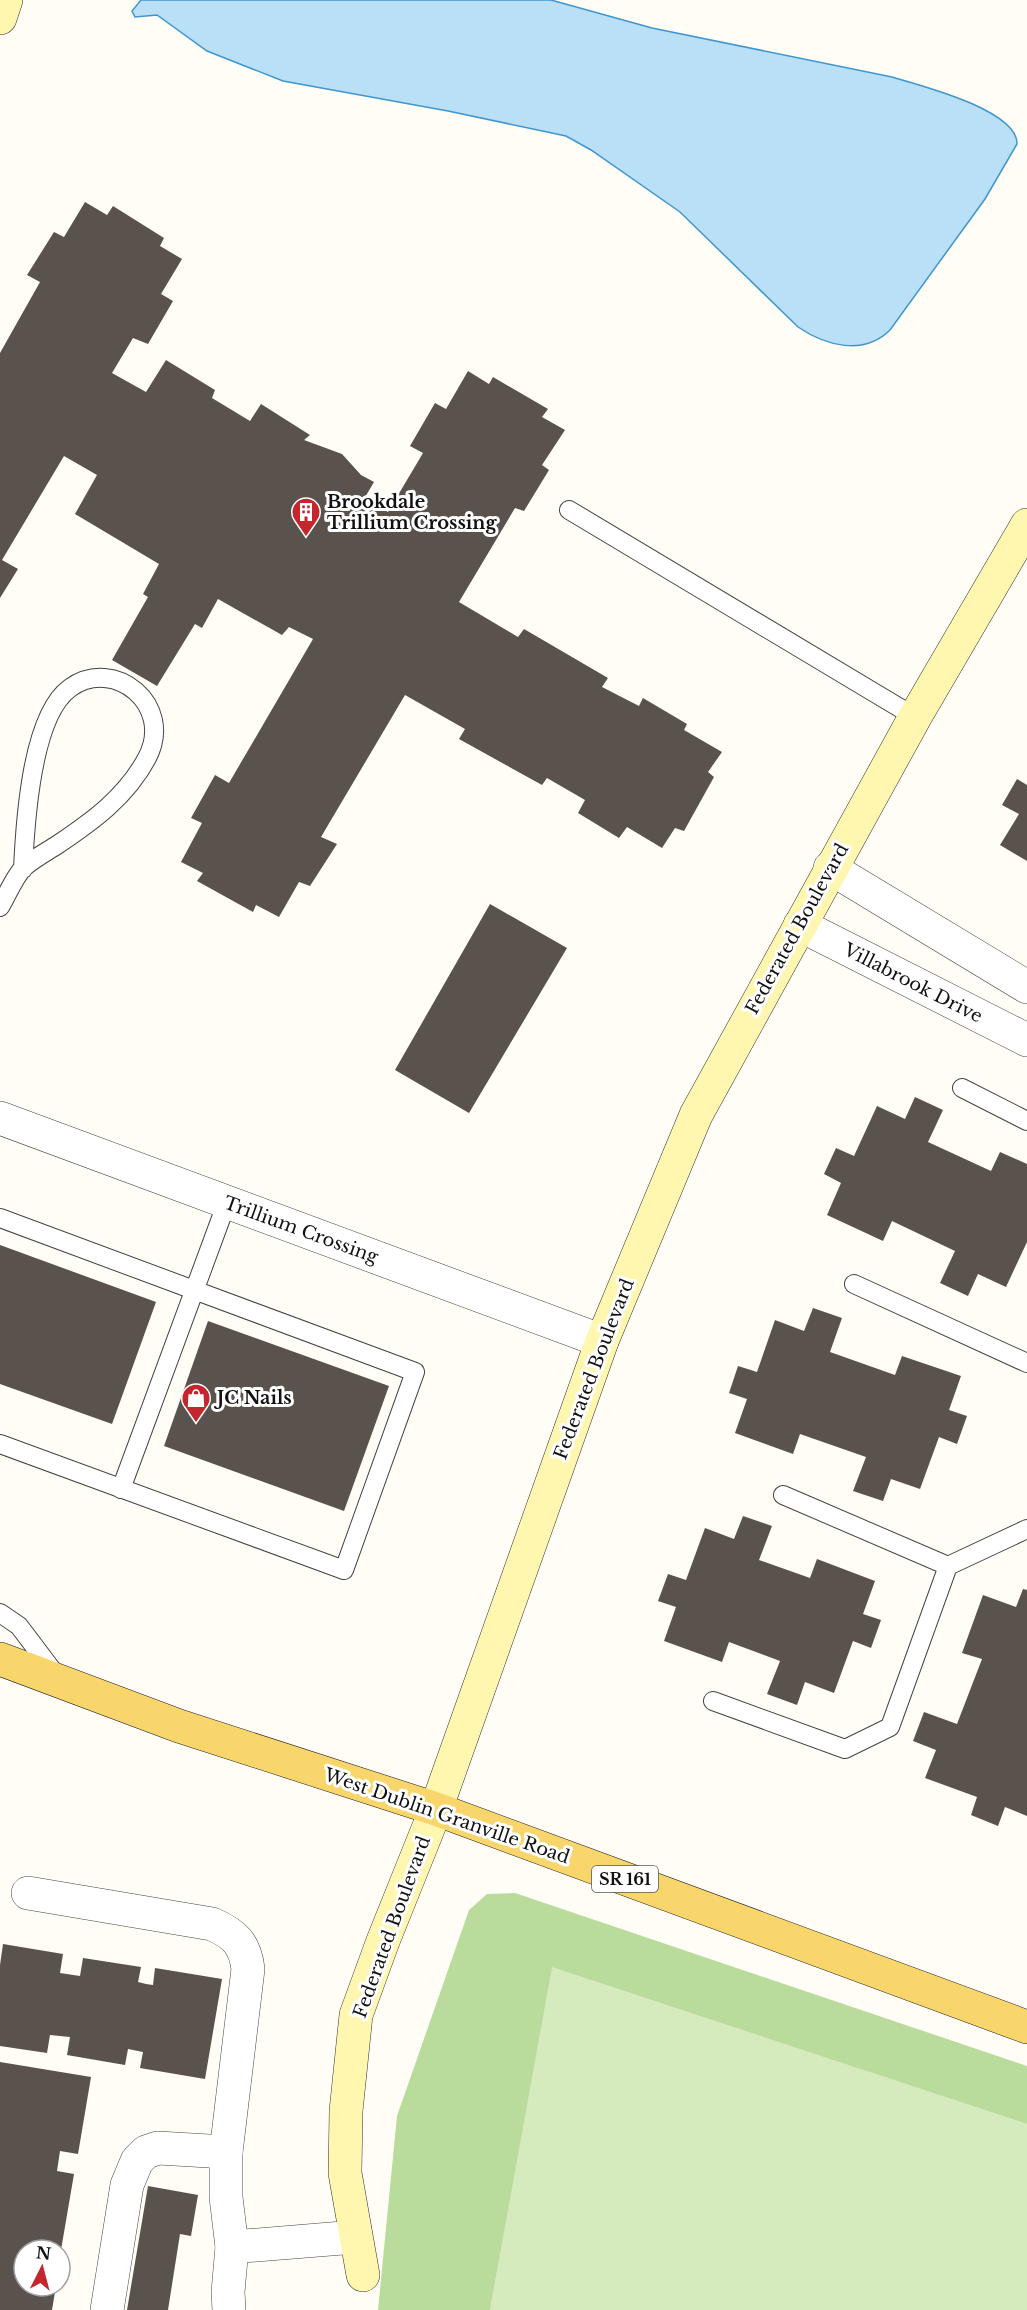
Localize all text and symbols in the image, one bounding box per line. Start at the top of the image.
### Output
place label: Brookdale Trillium Crossing [327,491,497,534]
building icon: Brookdale Trillium Crossing [290,496,322,538]
street label: Federated Boulevard [741,840,853,1018]
street label: Villabrook Drive [839,938,986,1028]
street label: Trillium Crossing [221,1192,381,1268]
street label: Federated Boulevard [549,1275,639,1463]
shop icon: JC Nails [180,1382,212,1424]
place label: JC Nails [213,1387,292,1409]
street label: West Dublin Granville Road [320,1763,573,1868]
street label: Federated Boulevard [349,1833,435,2021]
road number: SR 161 [592,1866,658,1892]
north arrow [12,2238,72,2298]
text: N [35,2242,52,2264]

